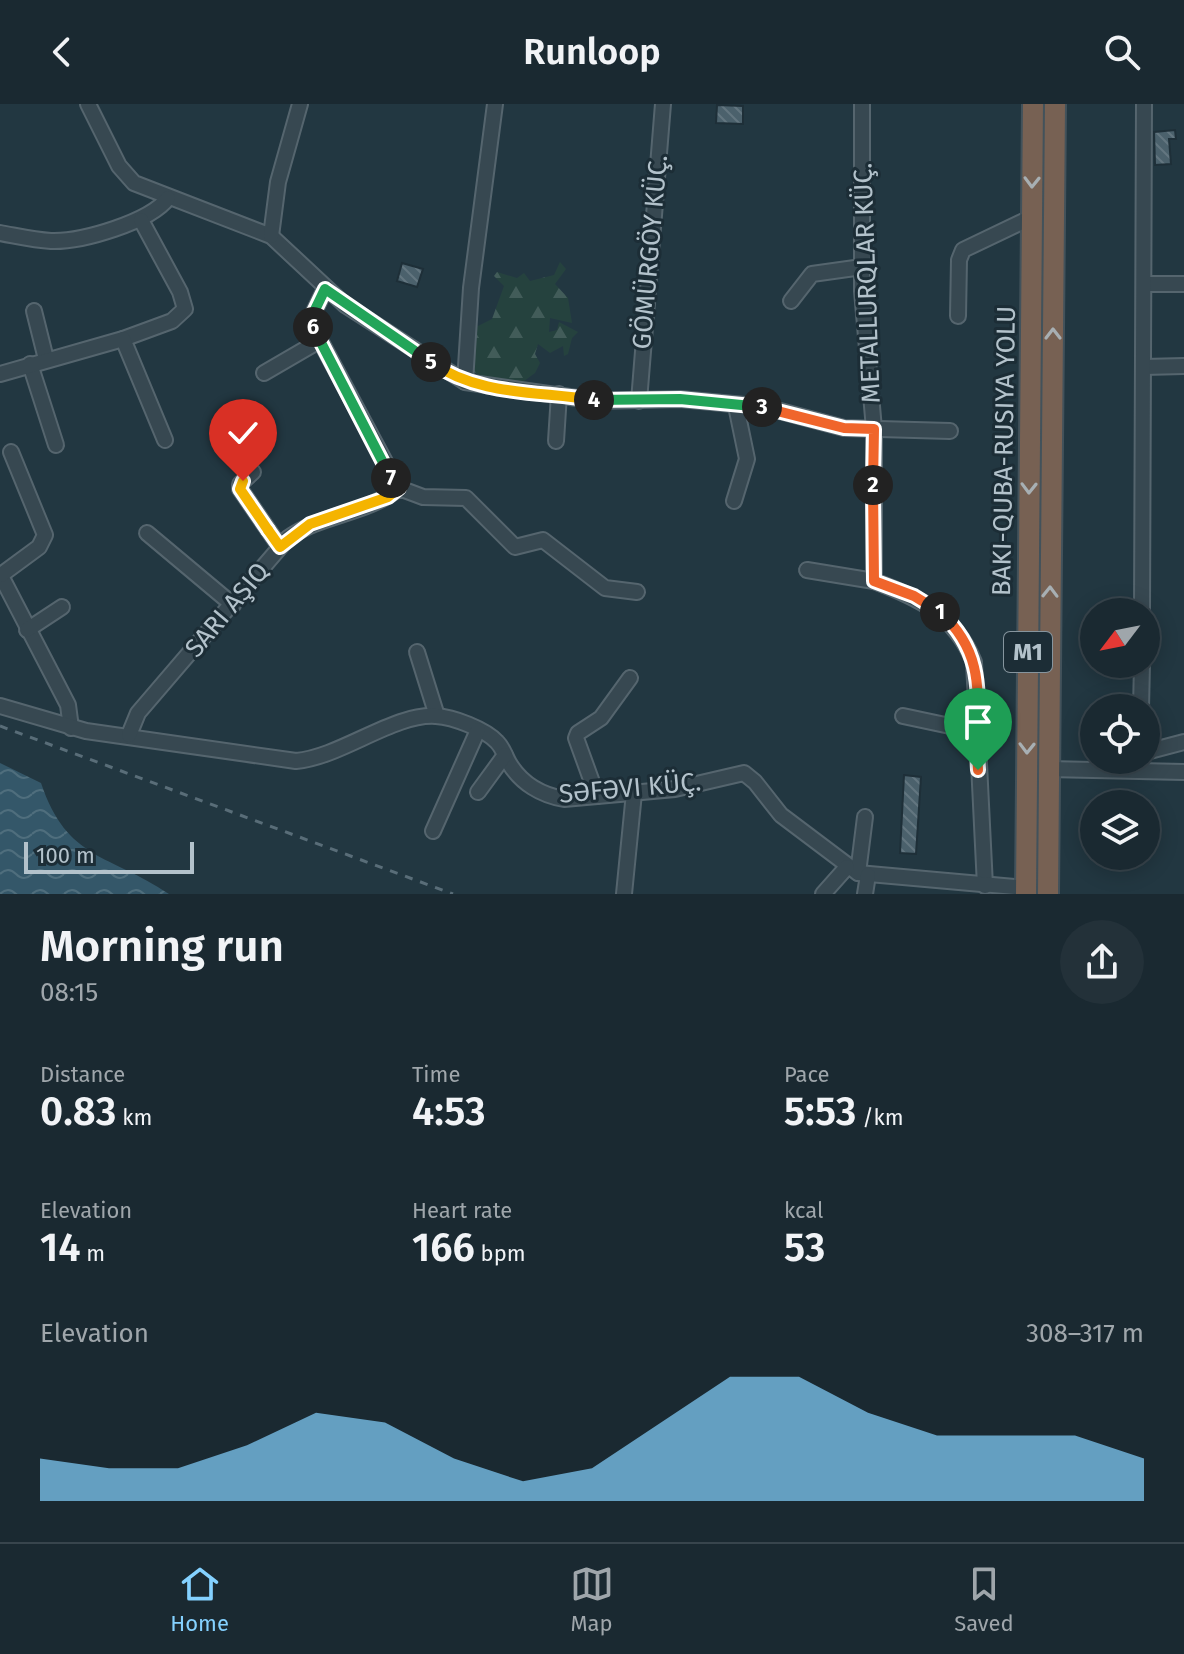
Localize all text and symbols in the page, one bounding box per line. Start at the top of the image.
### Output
icon: back [40,30,84,74]
text: Runloop [523,30,661,74]
icon: search [1100,30,1144,74]
street label: GÖMÜRGÖY KÜÇ. [626,153,674,351]
street label: METALLURQLAR KÜÇ. [847,162,887,404]
one-way arrow [1023,176,1041,189]
street label: BAKI-QUBA-RUSIYA YOLU [986,306,1022,596]
pin: 6 [293,307,333,347]
text: 6 [307,313,319,340]
one-way arrow [1044,327,1062,340]
pin: 5 [411,342,451,382]
text: 5 [425,348,437,375]
pin: 4 [574,380,614,420]
text: 4 [588,386,600,413]
pin: 3 [742,387,782,427]
text: 3 [756,393,768,420]
pin [209,399,277,481]
icon: check [221,411,265,455]
pin: 7 [371,458,411,498]
text: 7 [386,464,396,491]
pin: 2 [853,465,893,505]
text: 2 [867,471,879,498]
one-way arrow [1021,482,1038,495]
street label: SARI AŞIQ [179,556,276,664]
one-way arrow [1041,585,1059,598]
pin: 1 [920,592,960,632]
text: 1 [935,598,945,625]
north arrow [1080,598,1160,678]
map controls [1080,598,1160,870]
road number: M1 [1004,632,1052,672]
pin [944,688,1012,770]
button: locate [1080,694,1160,774]
icon: arrive [956,700,1000,744]
one-way arrow [1018,742,1036,755]
street label: SƏFƏVI KÜÇ. [558,766,702,810]
button: layers [1080,790,1160,870]
scale bar [24,838,194,874]
text: 100 m [36,842,95,869]
text: Morning run [40,920,284,973]
button: share [1060,920,1144,1004]
text: 08:15 [40,977,98,1008]
text: Distance [40,1061,125,1088]
text: Time [412,1061,460,1088]
text: Pace [784,1061,830,1088]
text: 0.83 [40,1088,116,1136]
text: 4:53 [412,1088,486,1136]
text: 5:53 [784,1088,856,1136]
text: km [116,1104,152,1131]
text: /km [856,1104,904,1131]
text: Elevation [40,1197,132,1224]
text: Heart rate [412,1197,512,1224]
text: kcal [784,1197,824,1224]
text: 14 [40,1224,81,1272]
text: 166 [412,1224,475,1272]
text: 53 [784,1224,825,1272]
text: m [81,1240,105,1267]
text: bpm [475,1240,526,1267]
text: Elevation [40,1318,149,1349]
text: 308–317 m [1026,1318,1144,1349]
tab: Home [170,1562,229,1637]
tab: Map [570,1562,614,1637]
tab: Saved [954,1562,1014,1637]

